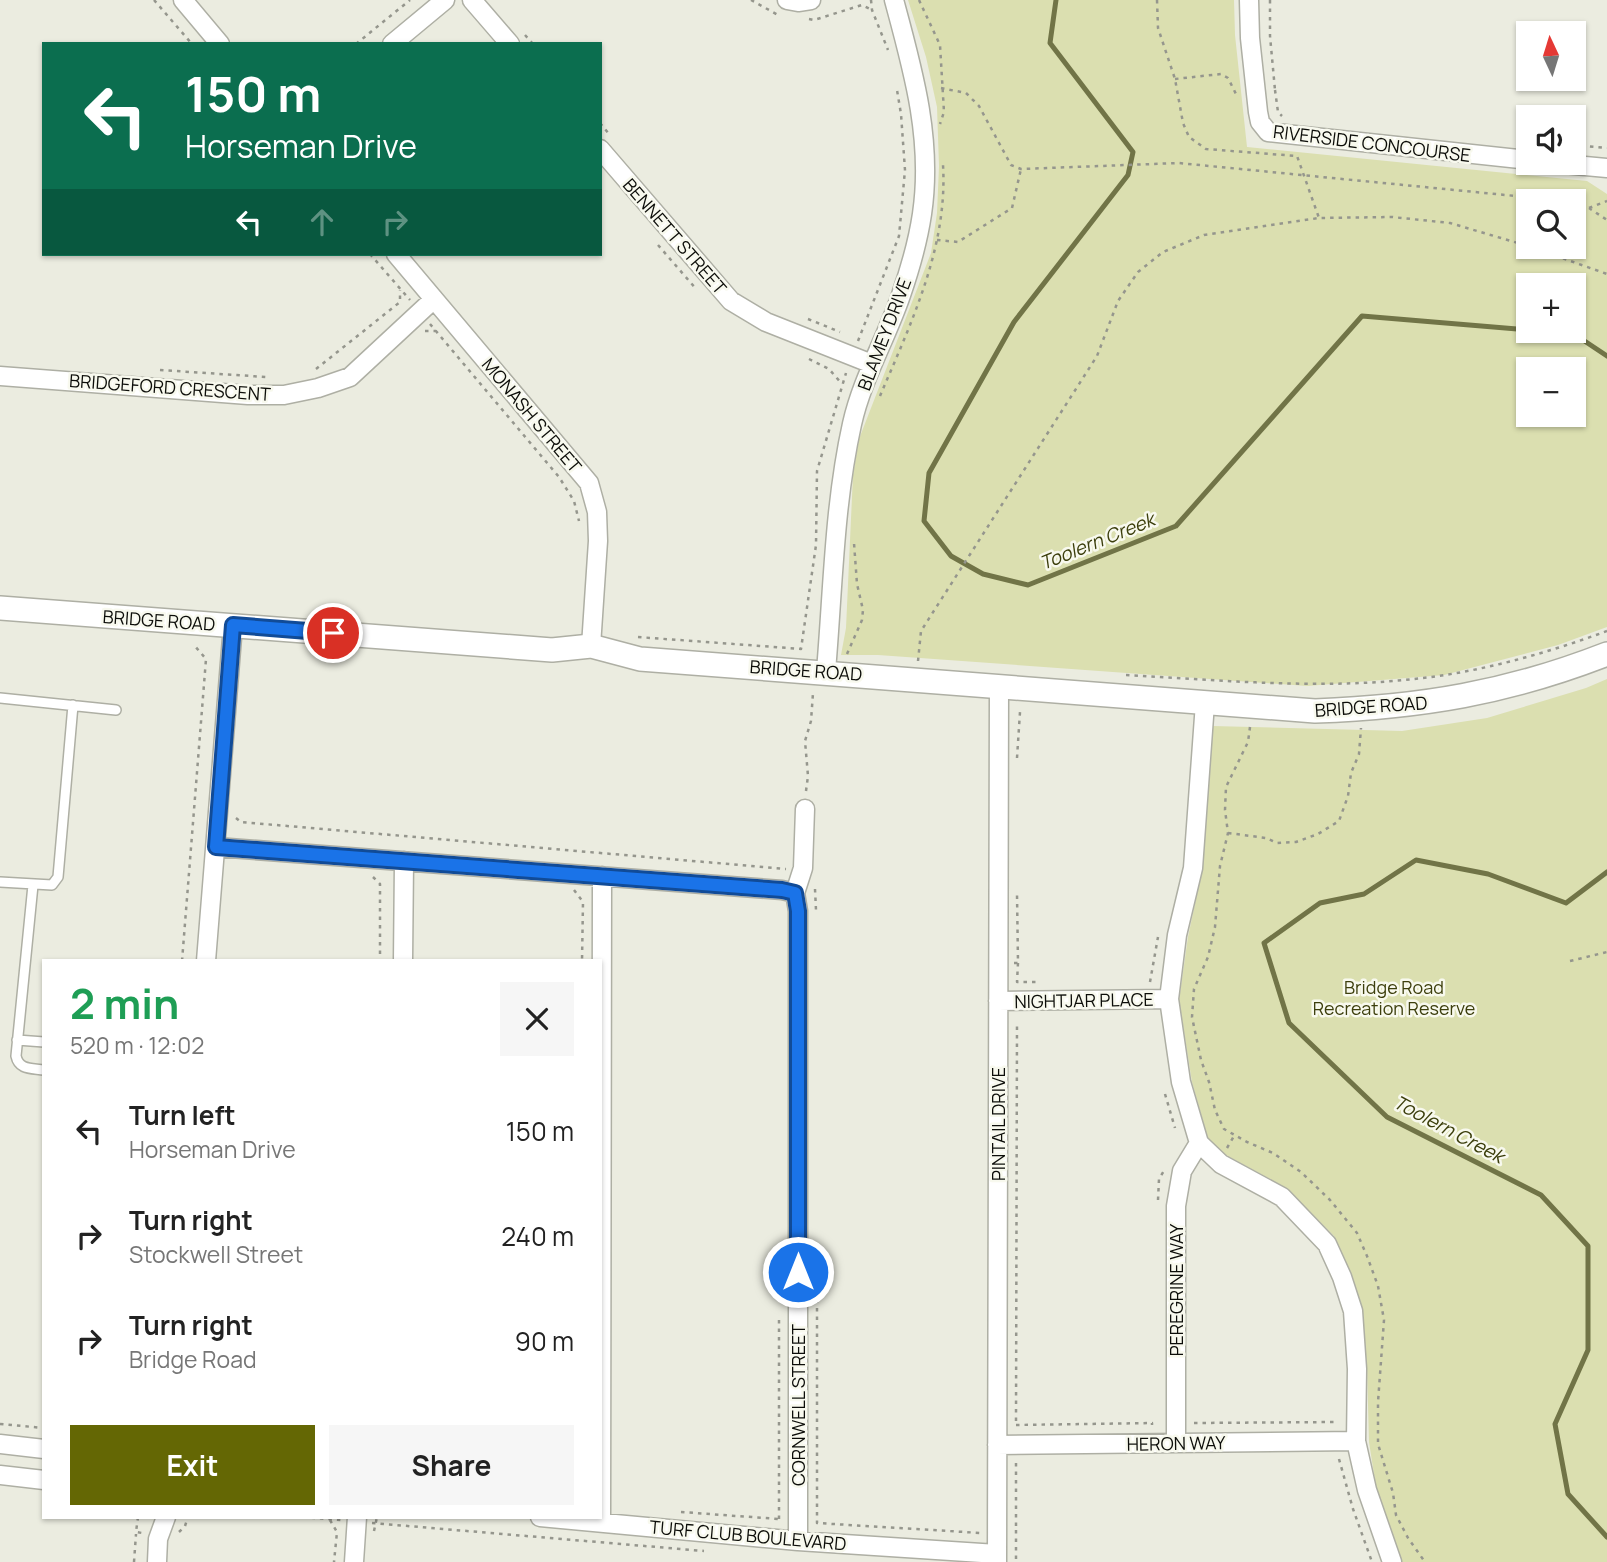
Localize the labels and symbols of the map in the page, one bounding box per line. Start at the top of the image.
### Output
north arrow [1516,21,1586,91]
street label: RIVERSIDE CONCOURSE [1272,119,1472,167]
street label: BENNETT STREET [618,173,732,299]
street label: BLAMEY DRIVE [852,274,916,394]
street label: MONASH STREET [477,353,587,478]
street label: BRIDGEFORD CRESCENT [68,368,272,406]
water label: Toolern Creek [1036,505,1161,576]
pin [303,603,363,663]
street label: BRIDGE ROAD [102,604,216,636]
street label: BRIDGE ROAD [749,654,863,686]
street label: BRIDGE ROAD [1314,690,1428,722]
park label: Bridge Road Recreation Reserve [1313,975,1475,1020]
street label: NIGHTJAR PLACE [1014,987,1154,1013]
street label: PINTAIL DRIVE [986,1067,1010,1181]
water label: Toolern Creek [1389,1089,1511,1170]
street label: PEREGRINE WAY [1164,1223,1188,1356]
position arrow [761,1235,835,1309]
street label: CORNWELL STREET [786,1324,810,1486]
street label: HERON WAY [1126,1430,1227,1456]
street label: TURF CLUB BOULEVARD [649,1514,847,1556]

